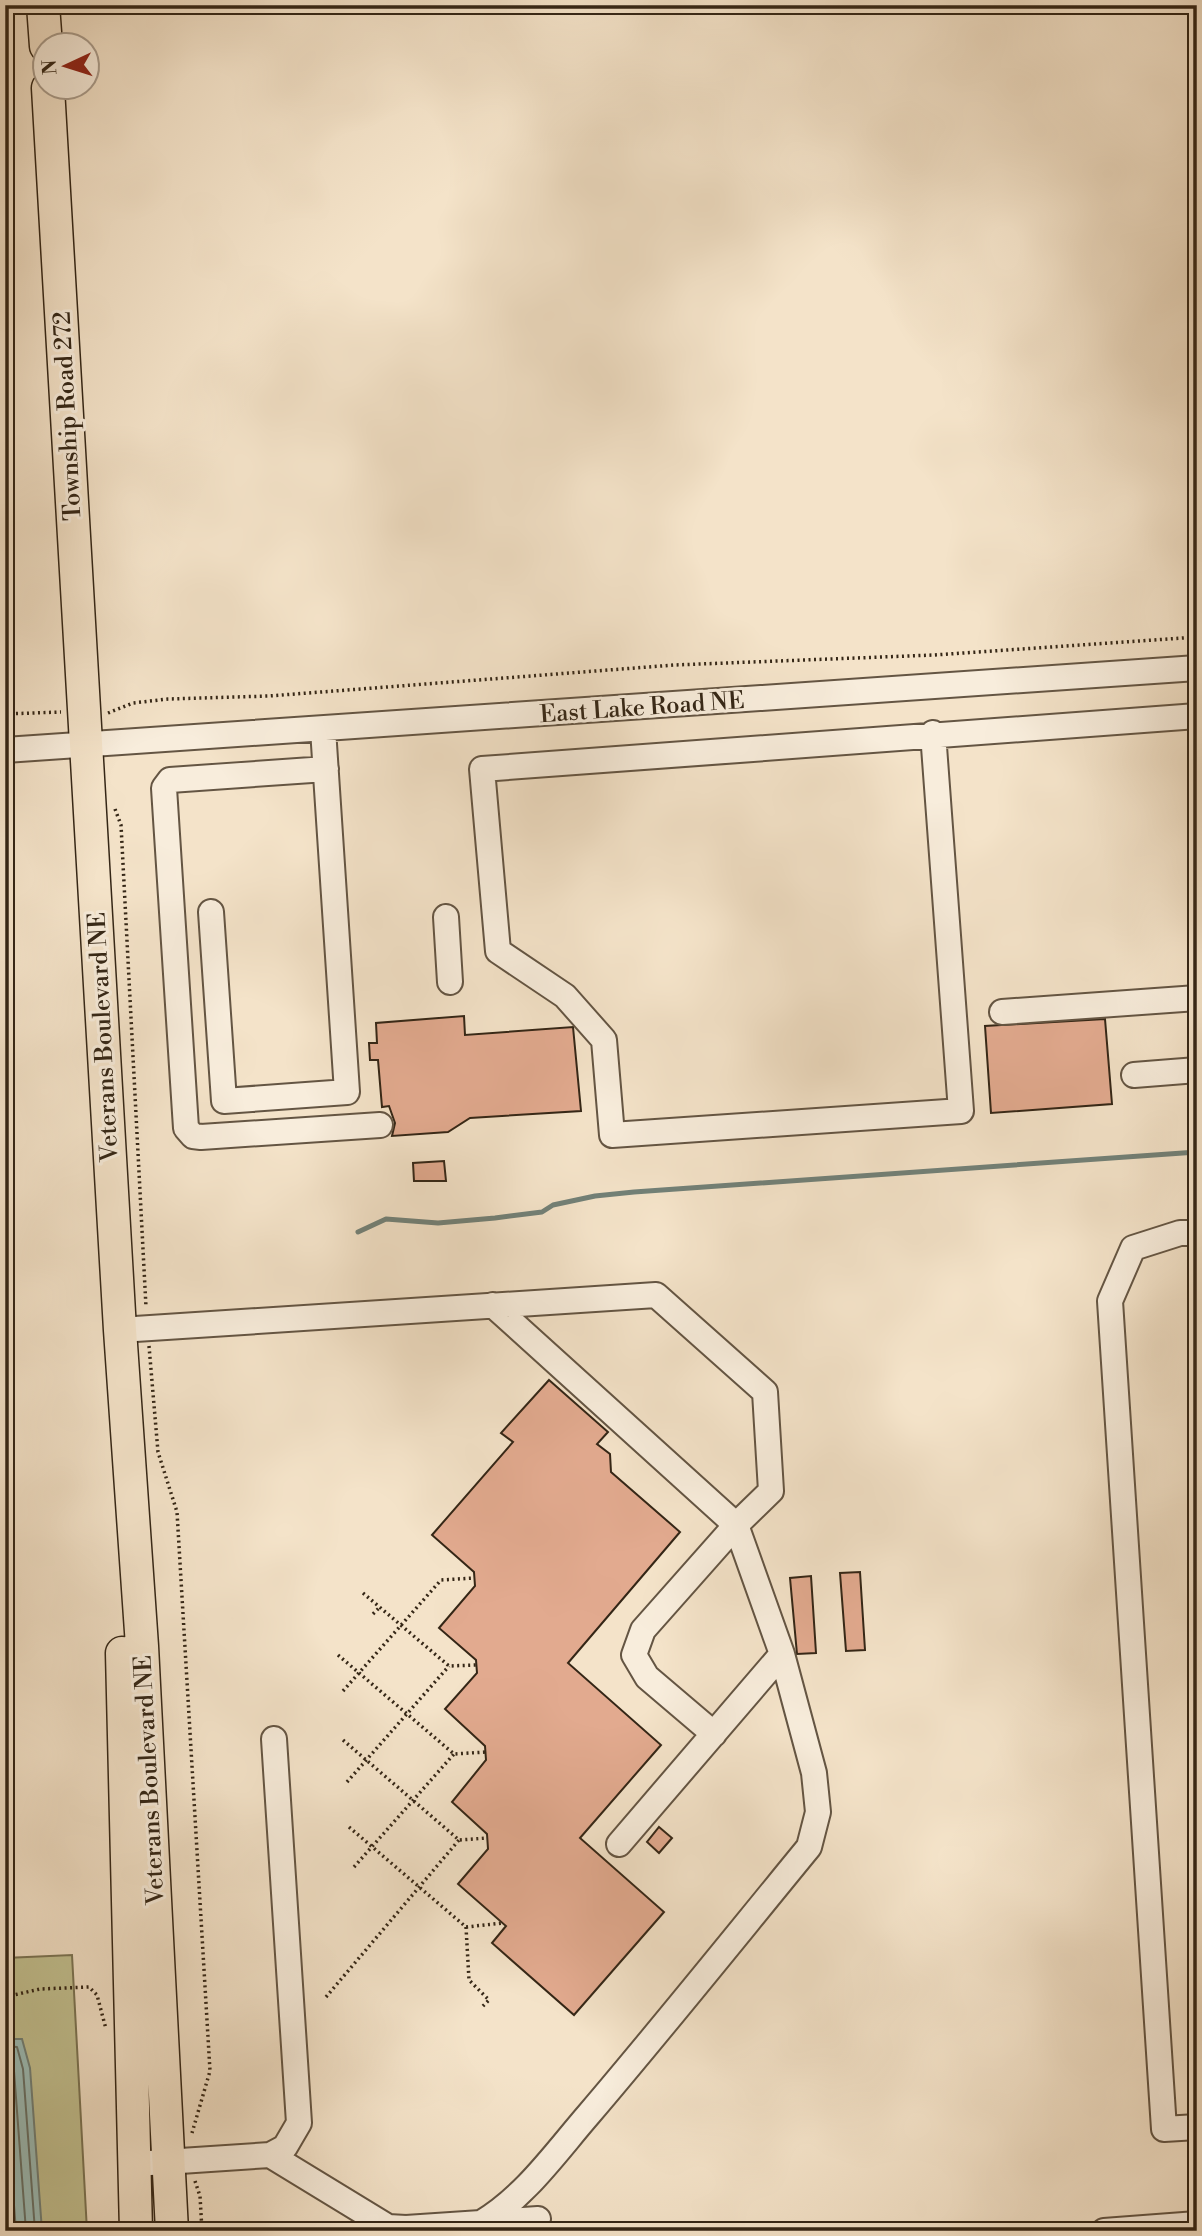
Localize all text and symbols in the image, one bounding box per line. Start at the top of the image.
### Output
north arrow [32,32,102,102]
text: N [38,59,63,75]
street label: Township Road 272 [48,310,88,521]
street label: East Lake Road NE [539,686,746,730]
street label: Veterans Boulevard NE [82,911,126,1164]
street label: Veterans Boulevard NE [128,1654,172,1907]

